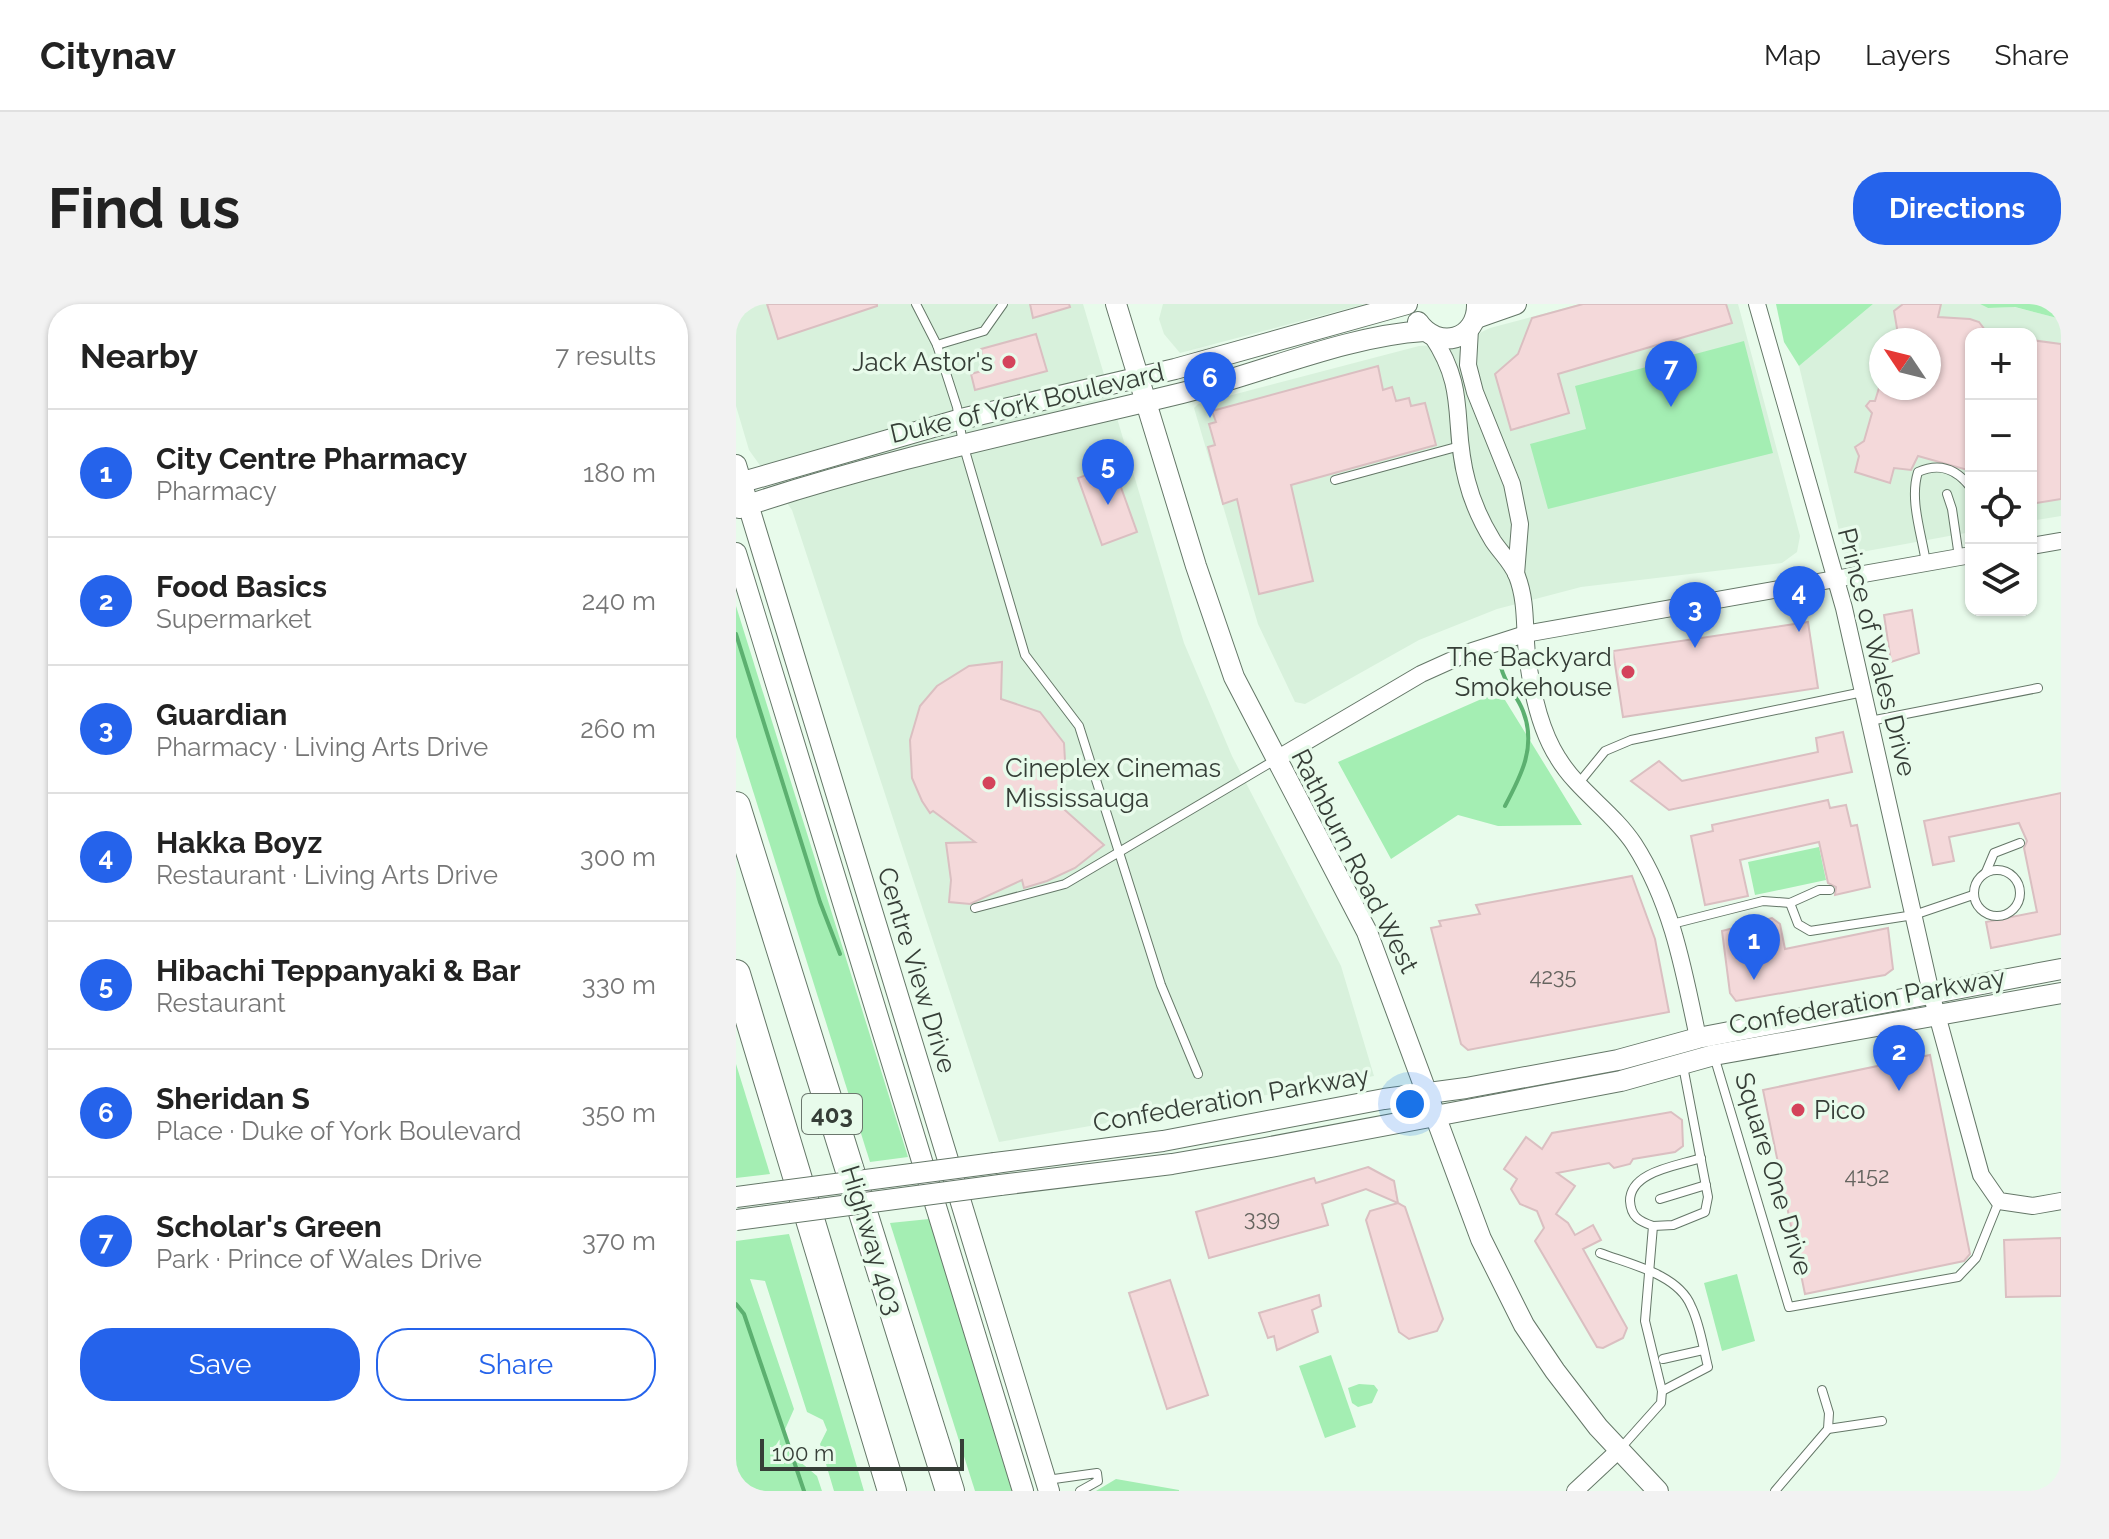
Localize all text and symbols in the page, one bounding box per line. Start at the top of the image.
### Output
text: Citynav [40,33,176,78]
text: Map [1764,39,1821,72]
text: Layers [1865,39,1951,72]
text: Share [1995,39,2069,72]
button: Directions [1853,172,2061,245]
text: Find us [48,175,240,241]
north arrow [1869,328,1941,400]
map controls [1965,328,2037,616]
button: + [1965,328,2037,400]
text: Nearby [80,336,198,376]
text: 7 results [555,341,656,371]
pin: 7 [1645,341,1697,407]
place label: Jack Astor's [852,347,993,377]
pin: 6 [1184,352,1236,418]
marker: Jack Astor's [1000,353,1018,371]
street label: Duke of York Boulevard [887,357,1167,449]
button: − [1965,400,2037,472]
pin: 5 [1082,439,1134,505]
text: City Centre Pharmacy [156,441,467,476]
text: 1 [100,458,112,488]
text: 180 m [583,458,656,488]
button: locate [1965,472,2037,544]
text: Pharmacy [156,476,277,506]
street label: Prince of Wales Drive [1832,525,1922,779]
button: layers [1965,544,2037,616]
pin: 4 [1773,566,1825,632]
text: Food Basics [156,569,327,604]
pin: 3 [1669,582,1721,648]
text: 2 [99,586,113,616]
text: 240 m [582,586,656,616]
text: Supermarket [156,604,312,634]
place label: The Backyard Smokehouse [1447,642,1612,702]
marker: The Backyard Smokehouse [1619,663,1637,681]
text: Guardian [156,697,287,732]
text: 3 [99,714,113,744]
text: 260 m [580,714,656,744]
text: Pharmacy · Living Arts Drive [156,732,488,762]
street label: Rathburn Road West [1286,744,1425,978]
place label: Cineplex Cinemas Mississauga [1005,753,1221,813]
marker: Cineplex Cinemas Mississauga [980,774,998,792]
text: Hakka Boyz [156,825,322,860]
text: 4 [99,842,113,872]
text: 300 m [580,842,656,872]
text: Restaurant · Living Arts Drive [156,860,498,890]
street label: Centre View Drive [871,863,963,1077]
pin: 1 [1728,914,1780,980]
text: Hibachi Teppanyaki & Bar [156,953,521,988]
street label: Confederation Parkway [1727,962,2007,1040]
house number: 4235 [1529,963,1577,989]
text: 5 [99,970,113,1000]
text: 330 m [582,970,656,1000]
text: Restaurant [156,988,286,1018]
pin: 2 [1873,1025,1925,1091]
street label: Confederation Parkway [1091,1060,1371,1138]
street label: Square One Drive [1729,1069,1819,1279]
text: Sheridan S [156,1081,310,1116]
your location [1390,1084,1430,1124]
road number: 403 [802,1094,862,1134]
place label: Pico [1814,1095,1865,1125]
text: 6 [98,1098,114,1128]
text: 350 m [582,1098,656,1128]
marker: Pico [1789,1101,1807,1119]
text: Place · Duke of York Boulevard [156,1116,521,1146]
street label: Highway 403 [835,1162,909,1318]
house number: 4152 [1845,1162,1889,1188]
house number: 339 [1244,1205,1280,1231]
text: Scholar's Green [156,1209,382,1244]
text: 7 [99,1226,113,1256]
text: 370 m [582,1226,656,1256]
text: Park · Prince of Wales Drive [156,1244,482,1274]
button: Save [80,1328,360,1401]
button: Share [376,1328,656,1401]
scale bar [760,1435,964,1471]
text: 100 m [772,1440,834,1466]

